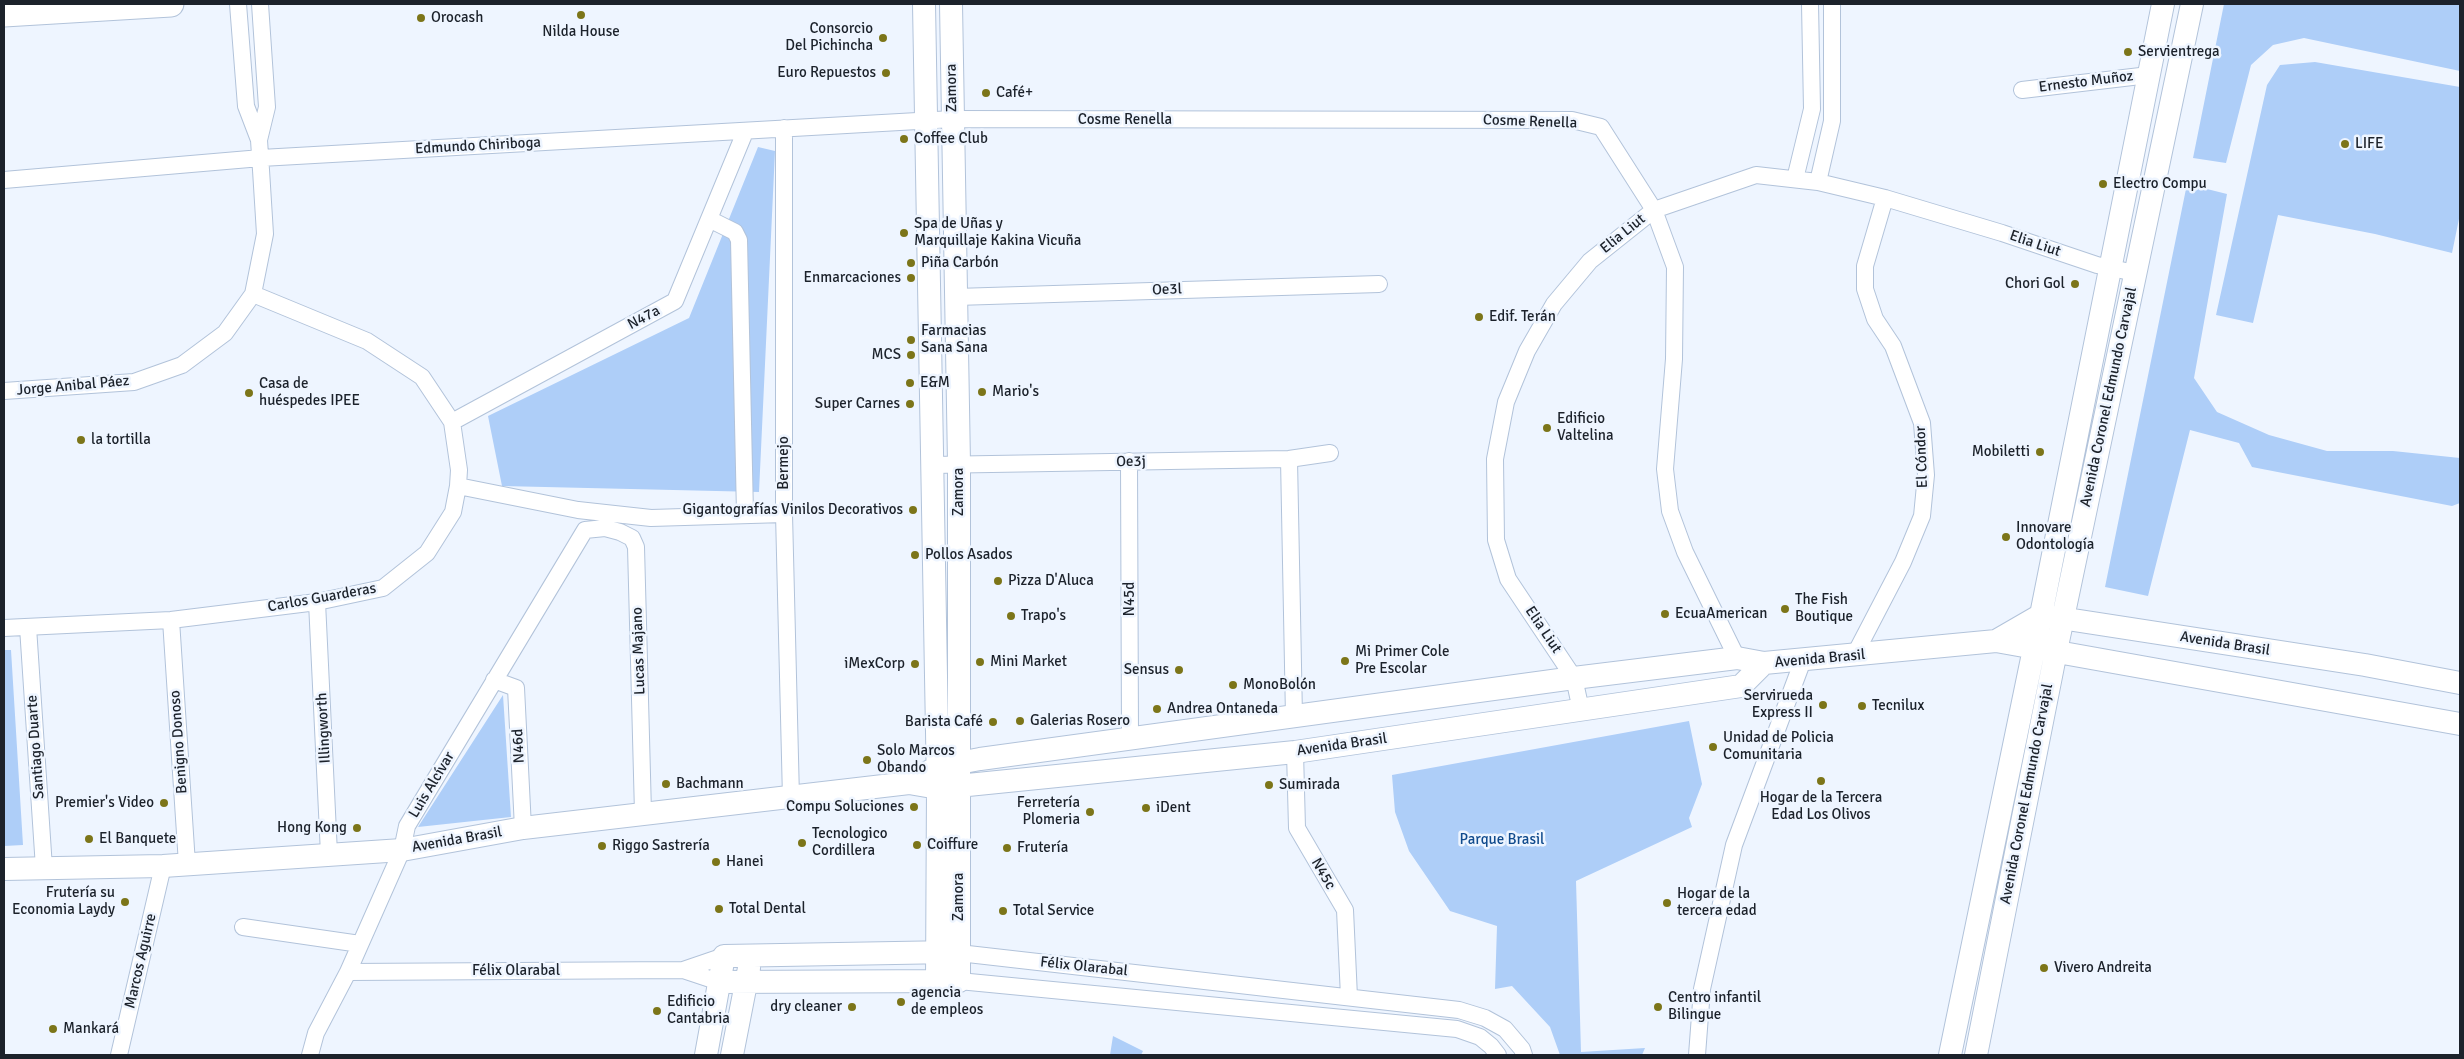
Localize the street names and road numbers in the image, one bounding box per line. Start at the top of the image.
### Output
street label: Zamora [943,64,961,112]
street label: Ernesto Muñoz [2038,67,2134,97]
street label: Cosme Renella [1078,111,1172,129]
street label: Cosme Renella [1483,111,1577,133]
street label: Edmundo Chiriboga [415,134,541,158]
street label: Elia Liut [1597,210,1649,258]
street label: Elia Liut [2007,227,2063,261]
street label: Oe3l [1152,280,1182,300]
street label: Avenida Coronel Edmundo Carvajal [2077,286,2141,508]
street label: N47a [625,302,663,334]
street label: Jorge Anibal Páez [16,372,130,400]
street label: El Cóndor [1912,426,1932,488]
street label: Bermejo [775,436,793,490]
street label: Oe3j [1116,453,1146,471]
street label: Zamora [950,468,968,516]
street label: Carlos Guarderas [266,580,378,616]
street label: N45d [1121,582,1139,616]
street label: Elia Liut [1521,603,1565,657]
street label: Lucas Majano [628,607,650,695]
street label: Avenida Brasil [2179,628,2271,660]
street label: Avenida Brasil [1774,646,1866,672]
street label: Avenida Coronel Edmundo Carvajal [1997,682,2057,906]
street label: Benigno Donoso [166,690,192,794]
street label: Illingworth [313,692,335,764]
street label: Santiago Duarte [23,694,49,800]
street label: N46d [509,728,529,764]
street label: Avenida Brasil [1296,730,1388,760]
street label: Luis Alcívar [405,749,459,821]
street label: Avenida Brasil [411,823,503,857]
street label: N45c [1307,855,1339,893]
street label: Zamora [950,873,968,921]
street label: Marcos Aguirre [121,912,161,1010]
street label: Félix Olarabal [1039,953,1129,981]
street label: Félix Olarabal [472,962,560,980]

